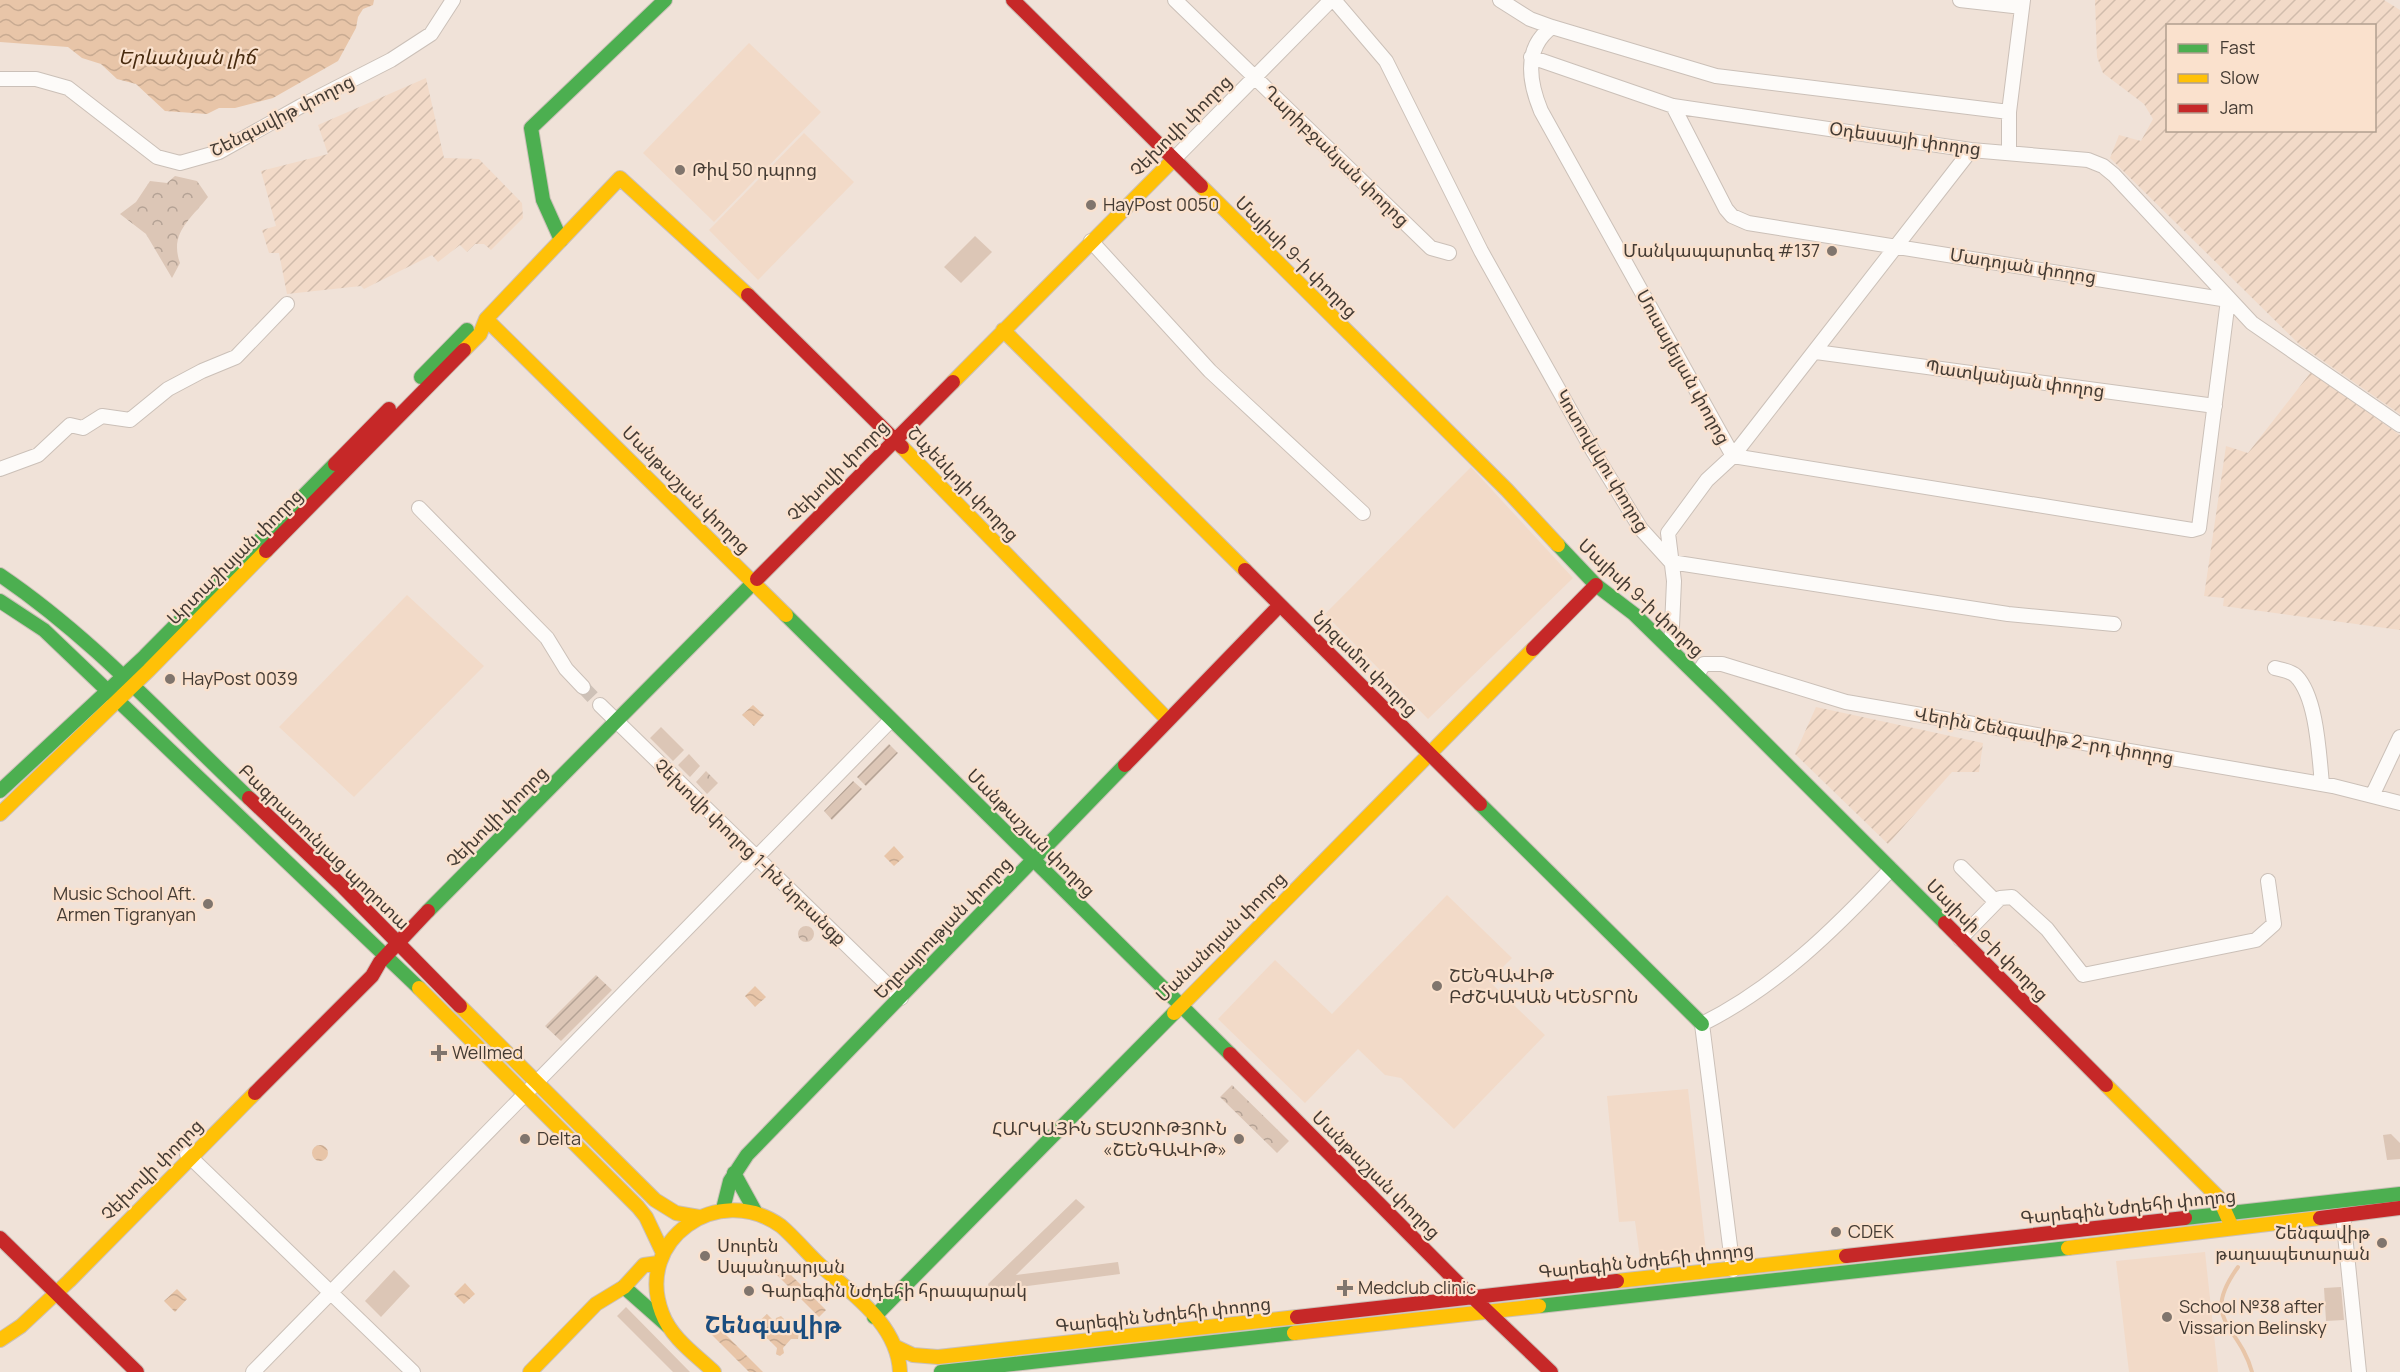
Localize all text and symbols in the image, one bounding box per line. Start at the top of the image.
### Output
legend [2166,24,2376,132]
text: Fast [2220,35,2255,59]
water label: Երևանյան լիճ [118,43,259,70]
text: Slow [2220,65,2260,89]
street label: Շենգավիթ փողոց [206,68,358,162]
street label: Չեխովի փողոց [1124,69,1236,181]
street label: Ղարիբջանյան փողոց [1258,79,1415,231]
text: Jam [2220,95,2254,119]
street label: Օդեսսայի փողոց [1828,115,1982,161]
place label: Թիվ 50 դպրոց [692,157,817,181]
marker: Թիվ 50 դպրոց [673,163,687,177]
street label: Մայիսի 9-ի փողոց [1230,190,1363,323]
place label: HayPost 0050 [1103,192,1219,216]
marker: HayPost 0050 [1084,198,1098,212]
place label: Մանկապարտեզ #137 [1623,238,1820,262]
street label: Մադոյան փողոց [1948,242,2098,288]
marker: Մանկապարտեզ #137 [1825,244,1839,258]
street label: Մուսայելյան փողոց [1631,285,1736,448]
street label: Պատկանյան փողոց [1924,354,2106,402]
street label: Կոտովսկու փողոց [1551,385,1655,536]
street label: Չեխովի փողոց [781,414,893,526]
street label: Մանթաշյան փողոց [617,420,756,559]
street label: Շևչենկոյի փողոց [903,421,1025,546]
street label: Արտաշիսյան փողոց [161,483,307,629]
street label: Մայիսի 9-ի փողոց [1574,533,1710,662]
street label: Նիզամու փողոց [1308,605,1424,721]
place label: HayPost 0039 [182,666,298,690]
marker: HayPost 0039 [163,672,177,686]
street label: Վերին Շենգավիթ 2-րդ փողոց [1913,700,2176,770]
street label: Չեխովի փողոց 1-ին նրբանցք [649,753,852,950]
street label: Բագրատունյաց պողոտա [234,758,415,934]
street label: Չեխովի փողոց [440,760,552,872]
street label: Մանթաշյան փողոց [962,763,1101,902]
street label: Եղբայրության փողոց [868,851,1017,1004]
street label: Մանանդյան փողոց [1150,866,1291,1007]
street label: Մայիսի 9-ի փողոց [1921,873,2054,1006]
place label: Music School Aft. Armen Tigranyan [53,881,196,926]
marker: Music School Aft. Armen Tigranyan [201,897,215,911]
place label: ՇԵՆԳԱՎԻԹ ԲԺՇԿԱԿԱՆ ԿԵՆՏՐՈՆ [1449,963,1638,1008]
marker: ՇԵՆԳԱՎԻԹ ԲԺՇԿԱԿԱՆ ԿԵՆՏՐՈՆ [1430,979,1444,993]
place label: Wellmed [452,1040,523,1064]
marker: Wellmed [430,1044,448,1062]
street label: Մանթաշյան փողոց [1307,1105,1446,1244]
street label: Չեխովի փողոց [95,1113,207,1225]
place label: ՀԱՐԿԱՅԻՆ ՏԵՍՉՈՒԹՅՈՒՆ «ՇԵՆԳԱՎԻԹ» [992,1116,1227,1161]
place label: Delta [537,1126,581,1150]
marker: Delta [518,1132,532,1146]
marker: ՀԱՐԿԱՅԻՆ ՏԵՍՉՈՒԹՅՈՒՆ «ՇԵՆԳԱՎԻԹ» [1232,1132,1246,1146]
street label: Գարեգին Նժդեհի փողոց [2019,1183,2237,1229]
place label: CDEK [1848,1219,1894,1243]
place label: Շենգավիթ թաղապետարան [2215,1220,2371,1265]
marker: CDEK [1829,1225,1843,1239]
place label: Սուրեն Սպանդարյան [717,1233,845,1278]
marker: Շենգավիթ թաղապետարան [2375,1236,2389,1250]
street label: Գարեգին Նժդեհի փողոց [1537,1237,1755,1283]
marker: Սուրեն Սպանդարյան [698,1249,712,1263]
place label: Medclub clinic [1358,1275,1476,1299]
place label: Գարեգին Նժդեհի հրապարակ [761,1278,1027,1302]
marker: Medclub clinic [1336,1279,1354,1297]
marker: Գարեգին Նժդեհի հրապարակ [742,1284,756,1298]
street label: Գարեգին Նժդեհի փողոց [1054,1291,1272,1337]
place label: School №38 after Vissarion Belinsky [2179,1294,2327,1339]
district label: Շենգավիթ [704,1307,843,1340]
marker: School №38 after Vissarion Belinsky [2160,1310,2174,1324]

